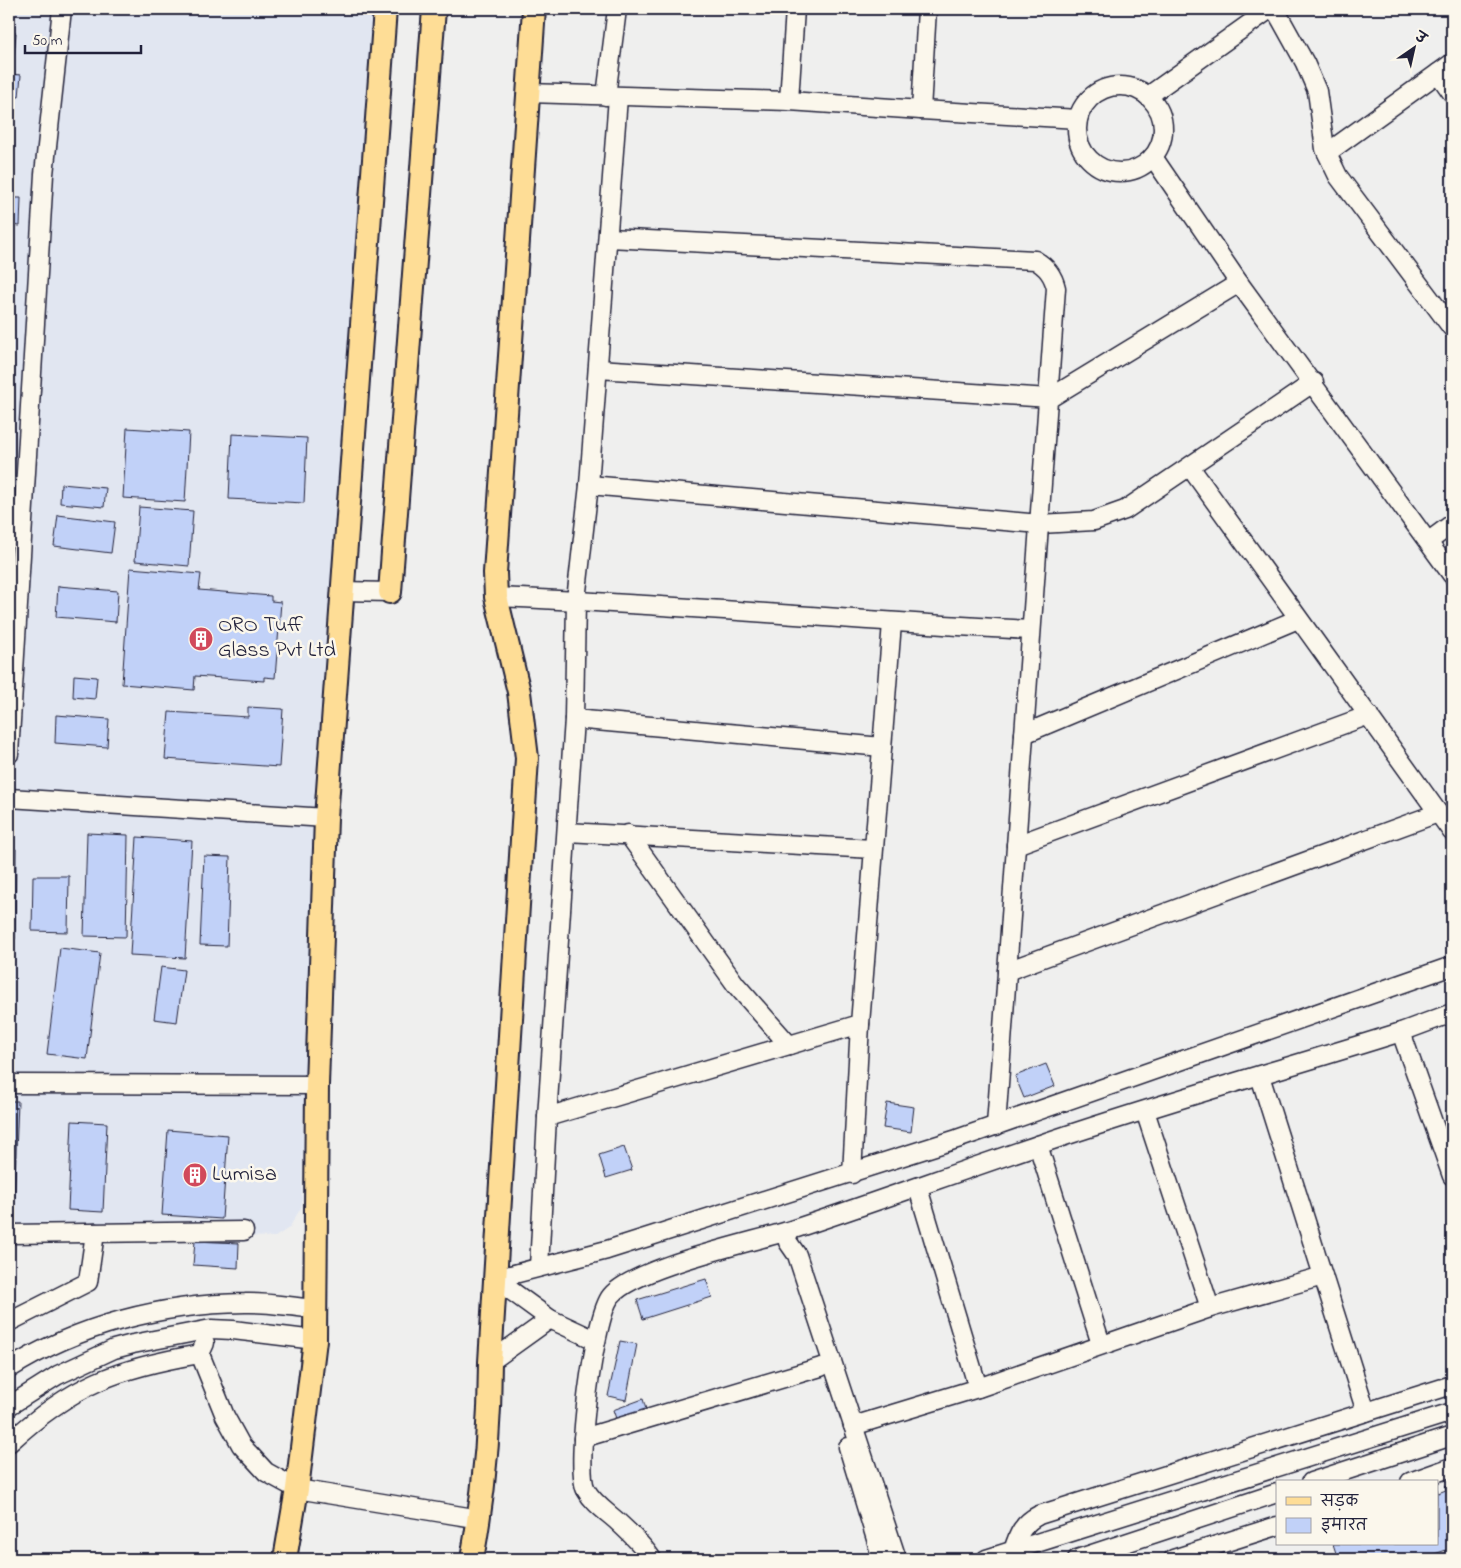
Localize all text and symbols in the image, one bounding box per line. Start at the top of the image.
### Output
scale bar [25,22,141,54]
north arrow [1388,22,1438,72]
text: उ [1409,26,1432,51]
text: 50 m [32,30,63,52]
place label: ORO Tuff Glass Pvt Ltd [218,610,336,667]
building icon: ORO Tuff Glass Pvt Ltd [188,626,214,652]
place label: Lumisa [212,1159,277,1191]
building icon: Lumisa [182,1162,208,1188]
legend [1276,1480,1438,1546]
text: सड़क [1320,1491,1359,1513]
text: इमारत [1321,1515,1368,1537]

